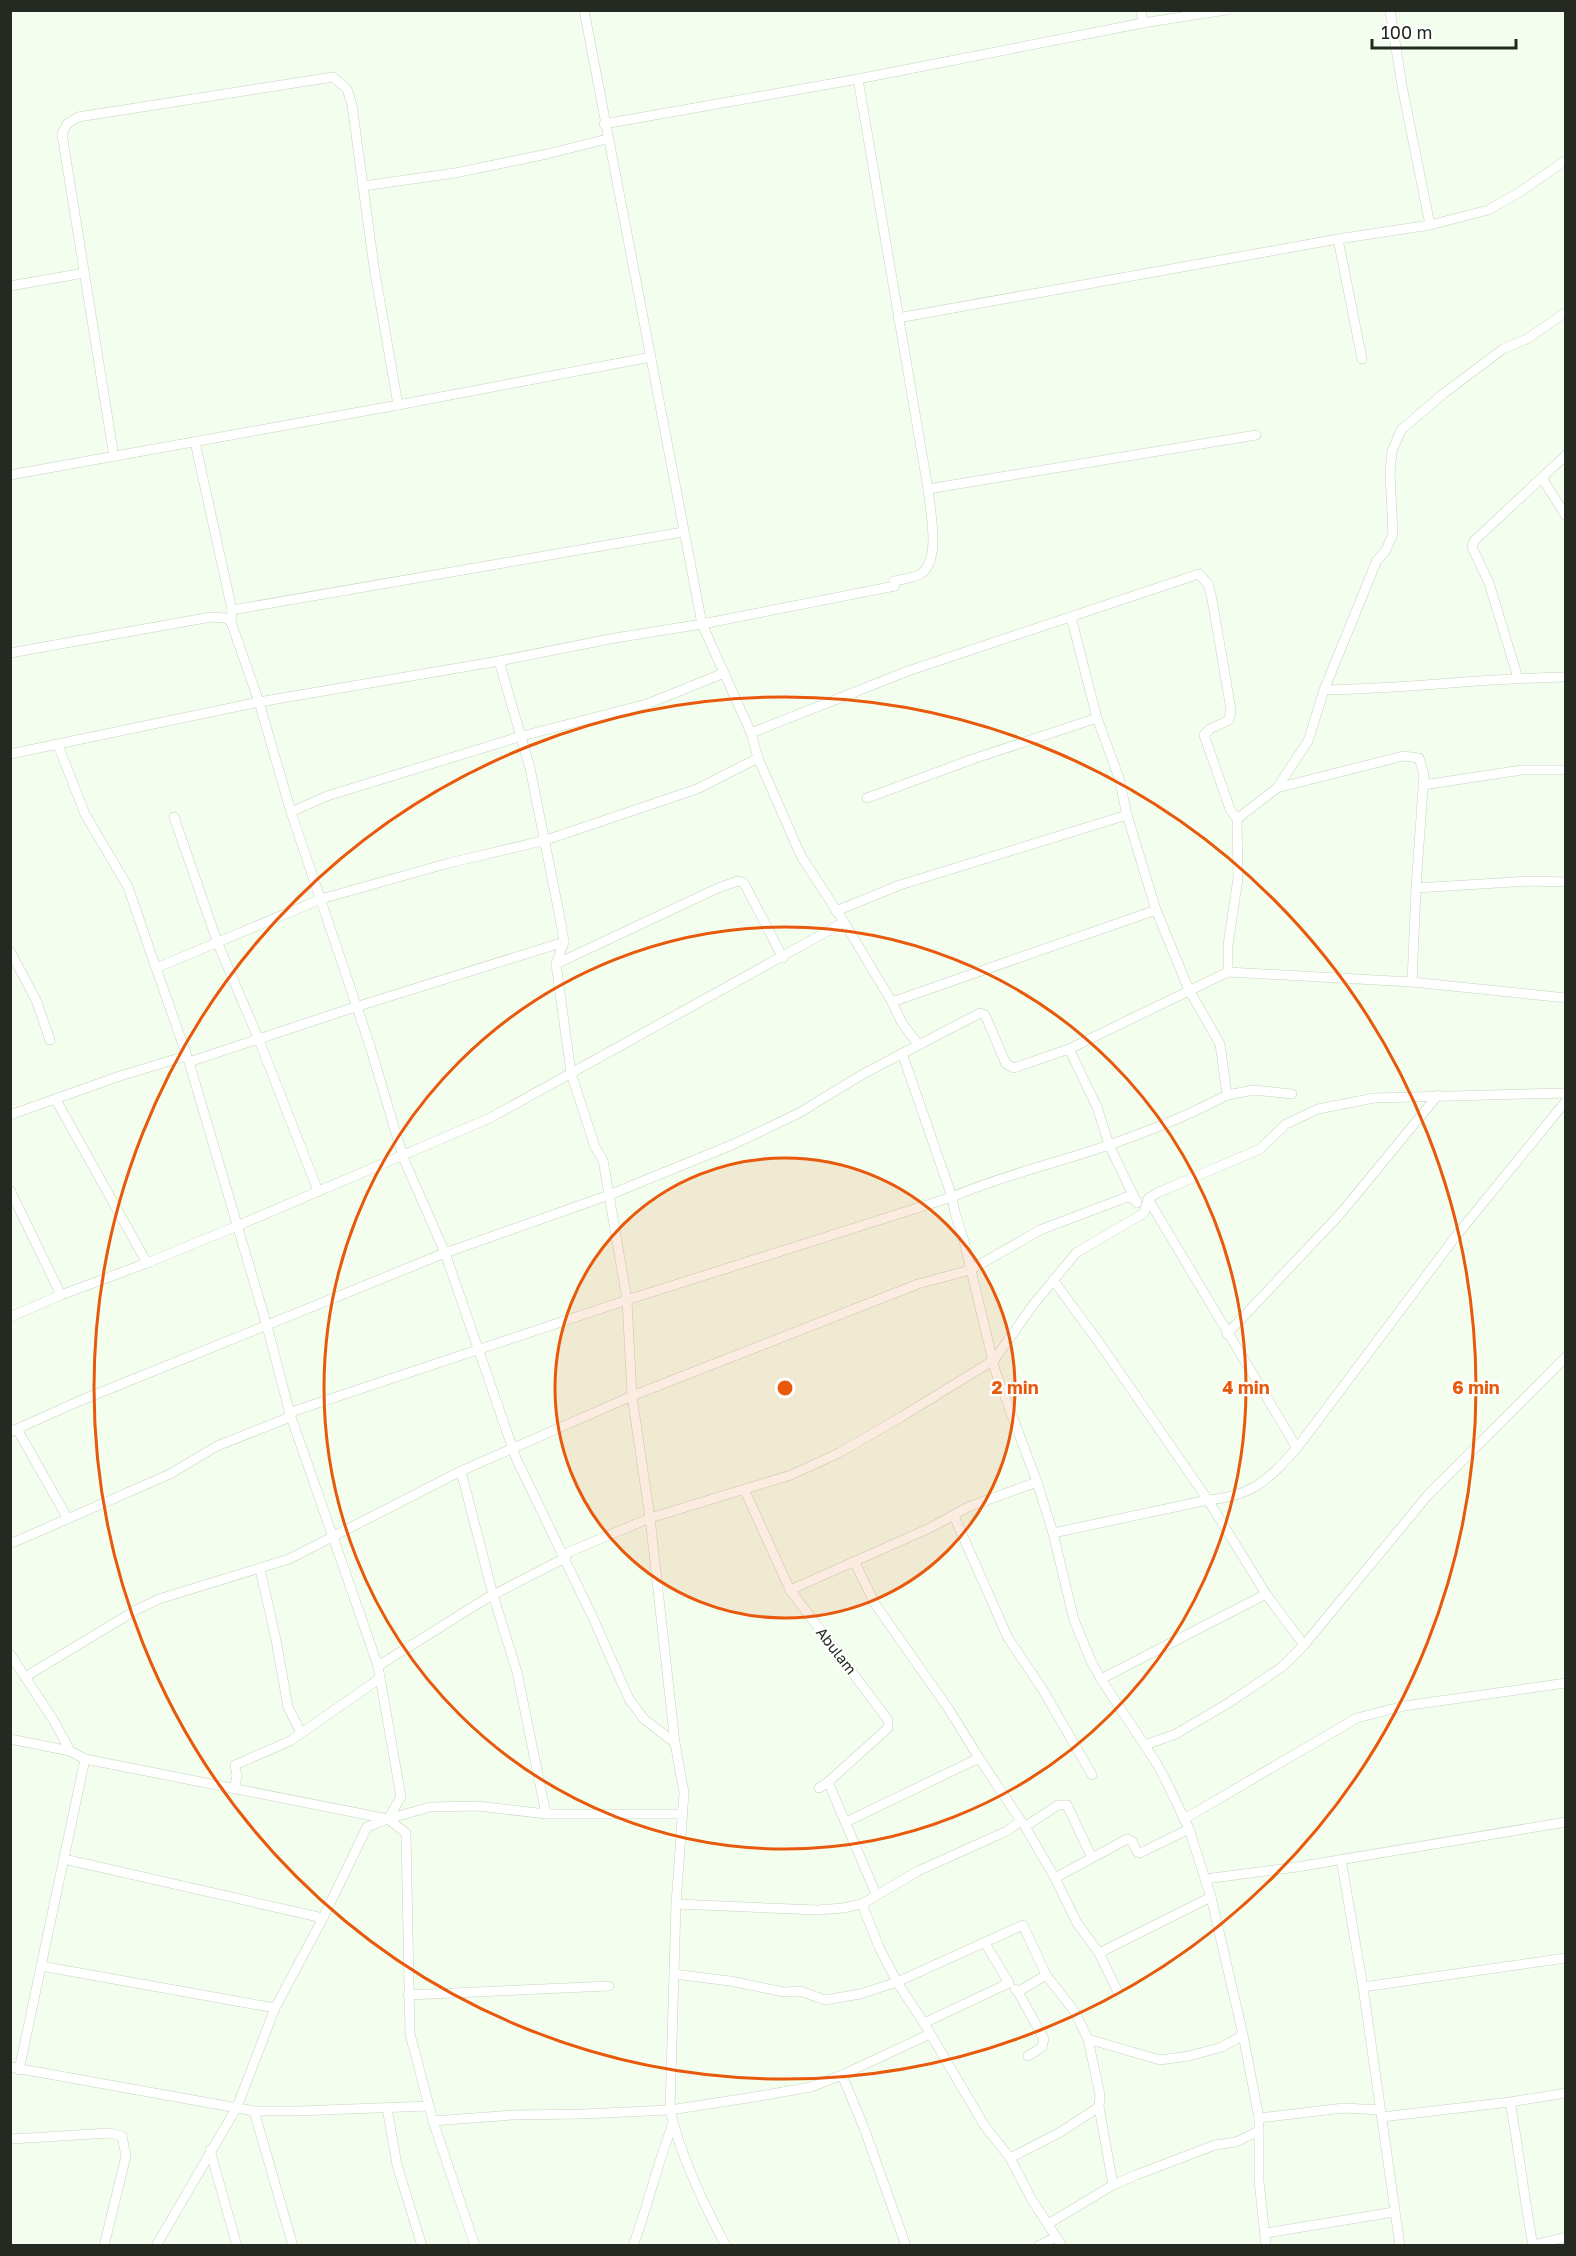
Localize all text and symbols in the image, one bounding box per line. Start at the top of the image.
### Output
scale bar [1372,12,1516,50]
text: 100 m [1381,21,1432,43]
text: 2 min [991,1376,1039,1398]
text: 4 min [1222,1376,1270,1398]
text: 6 min [1452,1376,1500,1398]
centre of rings [775,1378,795,1398]
street label: Abulam [813,1623,861,1678]

